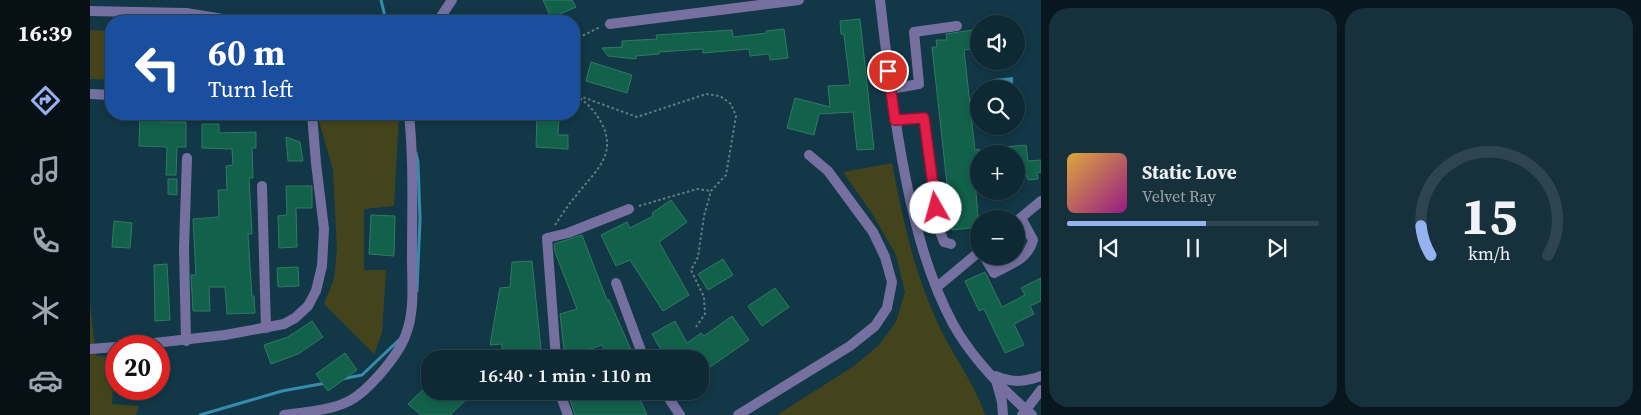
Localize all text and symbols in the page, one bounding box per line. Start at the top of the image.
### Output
map controls [970,15,1025,265]
button: sound [970,15,1025,70]
text: 16:39 [18,18,72,48]
text: 60 m [208,29,285,77]
icon: left [125,35,190,100]
pin [867,50,909,92]
icon: arrive [874,57,902,85]
text: Turn left [208,74,293,104]
button: search [970,80,1025,135]
icon: directions [28,83,63,118]
button: + [970,145,1025,200]
icon: music [28,153,63,188]
text: Static Love [1142,159,1237,185]
text: 15 [1461,180,1517,251]
position arrow [909,181,961,233]
text: Velvet Ray [1142,185,1216,207]
button: − [970,210,1025,265]
icon: phone [28,223,63,258]
icon: previous [1095,234,1123,262]
icon: pause [1179,234,1207,262]
icon: next [1263,234,1291,262]
text: km/h [1468,241,1511,266]
icon: climate [28,293,63,328]
speed limit sign: 20 [105,335,170,400]
text: 16:40 · 1 min · 110 m [478,362,652,388]
icon: car [28,363,63,398]

